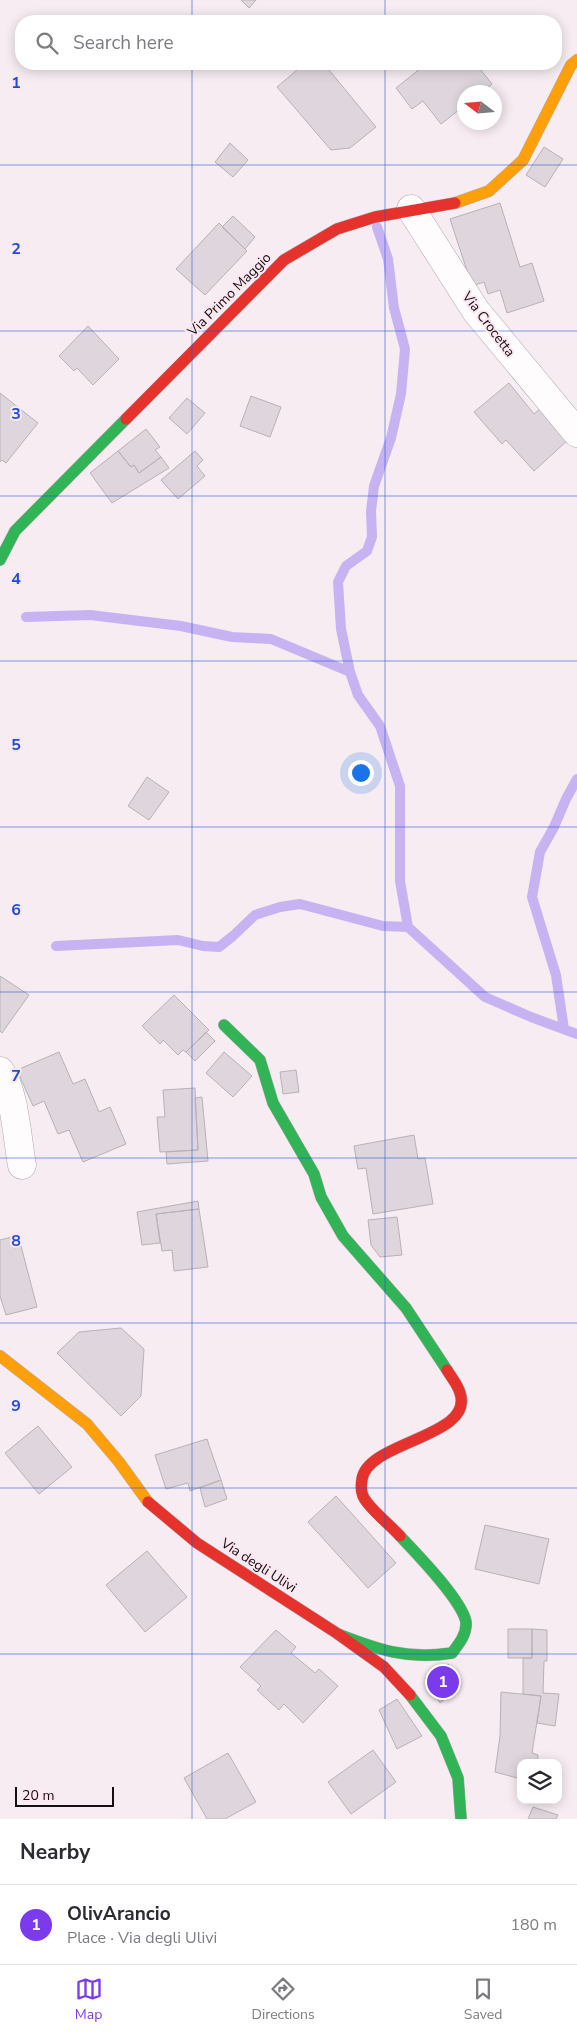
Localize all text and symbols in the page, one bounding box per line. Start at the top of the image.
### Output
search box [15,15,562,70]
icon: search [33,29,61,57]
text: Search here [73,30,174,56]
text: 1 [11,72,21,94]
north arrow [457,85,502,130]
text: 2 [11,238,21,260]
street label: Via Primo Maggio [183,248,275,341]
street label: Via Crocetta [457,287,519,361]
text: 3 [11,403,21,425]
text: 4 [11,568,21,590]
text: 5 [11,734,21,756]
your location [348,760,374,786]
text: 6 [11,899,21,921]
text: 7 [11,1065,21,1087]
text: 8 [11,1230,21,1252]
text: 9 [11,1395,21,1417]
street label: Via degli Ulivi [216,1533,300,1597]
pin: 1 [427,1663,459,1701]
map controls [517,1759,562,1804]
button: layers [517,1759,562,1804]
scale bar [15,1784,114,1807]
text: 20 m [22,1786,54,1805]
text: Nearby [20,1838,90,1866]
text: OlivArancio [67,1901,171,1927]
text: 1 [31,1914,41,1936]
text: 180 m [510,1914,557,1936]
text: Place · Via degli Ulivi [67,1927,217,1949]
tab: Map [75,1975,103,2024]
tab: Directions [252,1975,315,2024]
tab: Saved [464,1975,502,2024]

